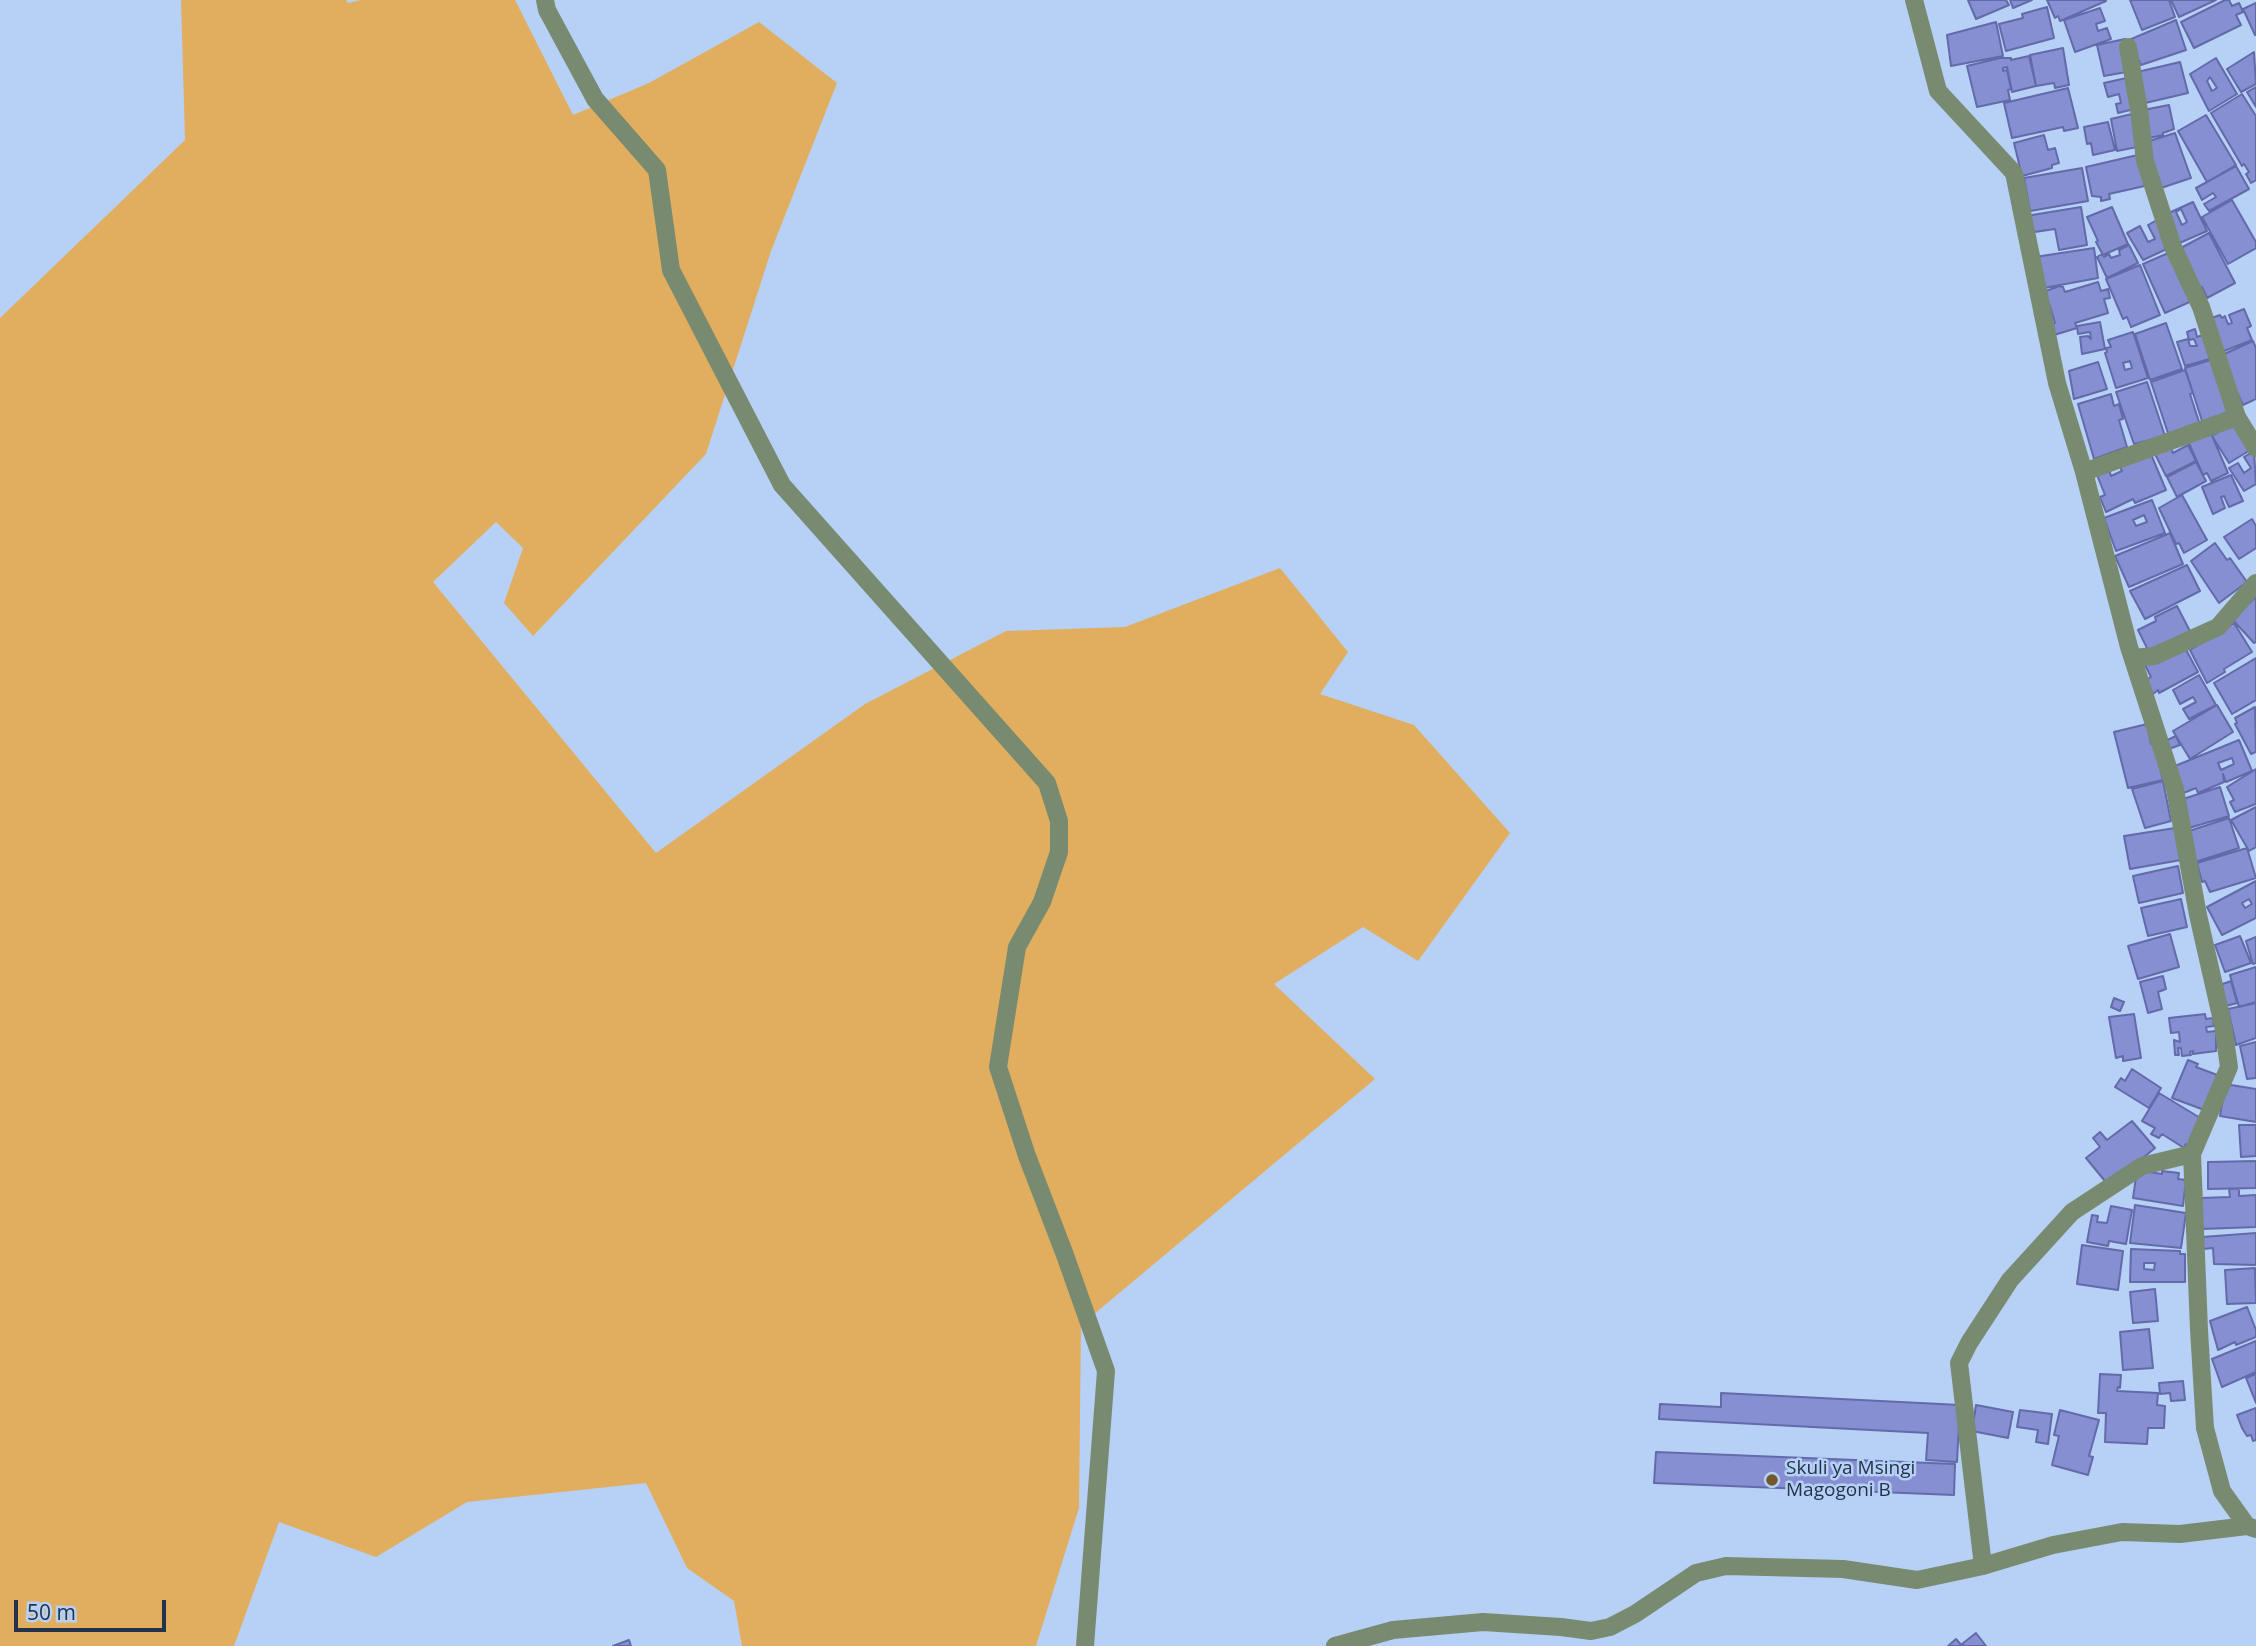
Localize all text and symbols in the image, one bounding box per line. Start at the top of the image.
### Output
place label: Skuli ya Msingi Magogoni B [1786,1458,1915,1502]
marker: Skuli ya Msingi Magogoni B [1764,1472,1780,1488]
scale bar [18,1586,170,1630]
text: 50 m [27,1598,76,1626]

